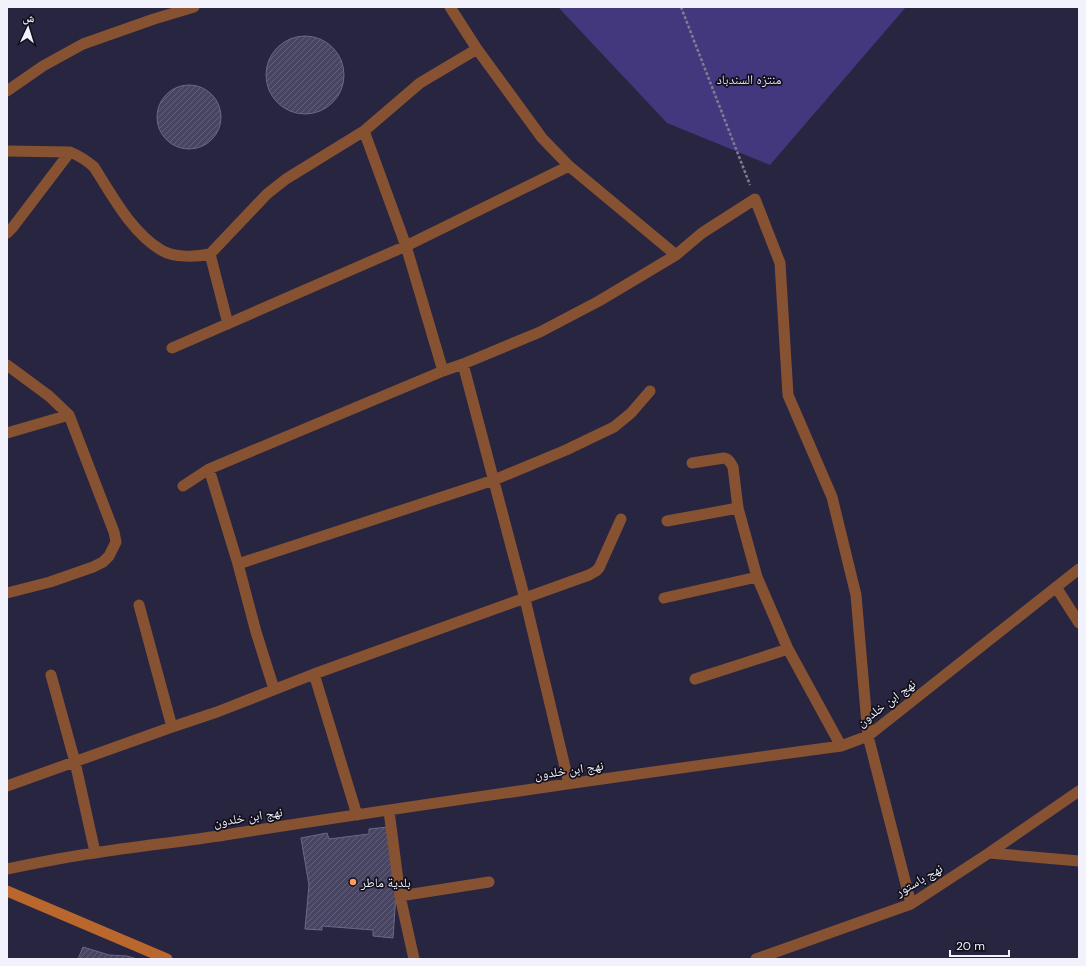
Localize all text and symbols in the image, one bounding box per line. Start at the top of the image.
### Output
north arrow [8,8,48,48]
text: ش [22,11,35,26]
park label: منتزه السندباد [716,71,782,88]
street label: نهج ابن خلدون [853,675,920,732]
street label: نهج ابن خلدون [533,757,605,784]
street label: نهج ابن خلدون [212,803,284,832]
street label: نهج باستور [891,860,946,902]
place label: بلدية ماطر [360,874,411,891]
marker: بلدية ماطر [348,877,358,887]
scale bar [950,932,1009,958]
text: 20 m [956,938,985,954]

